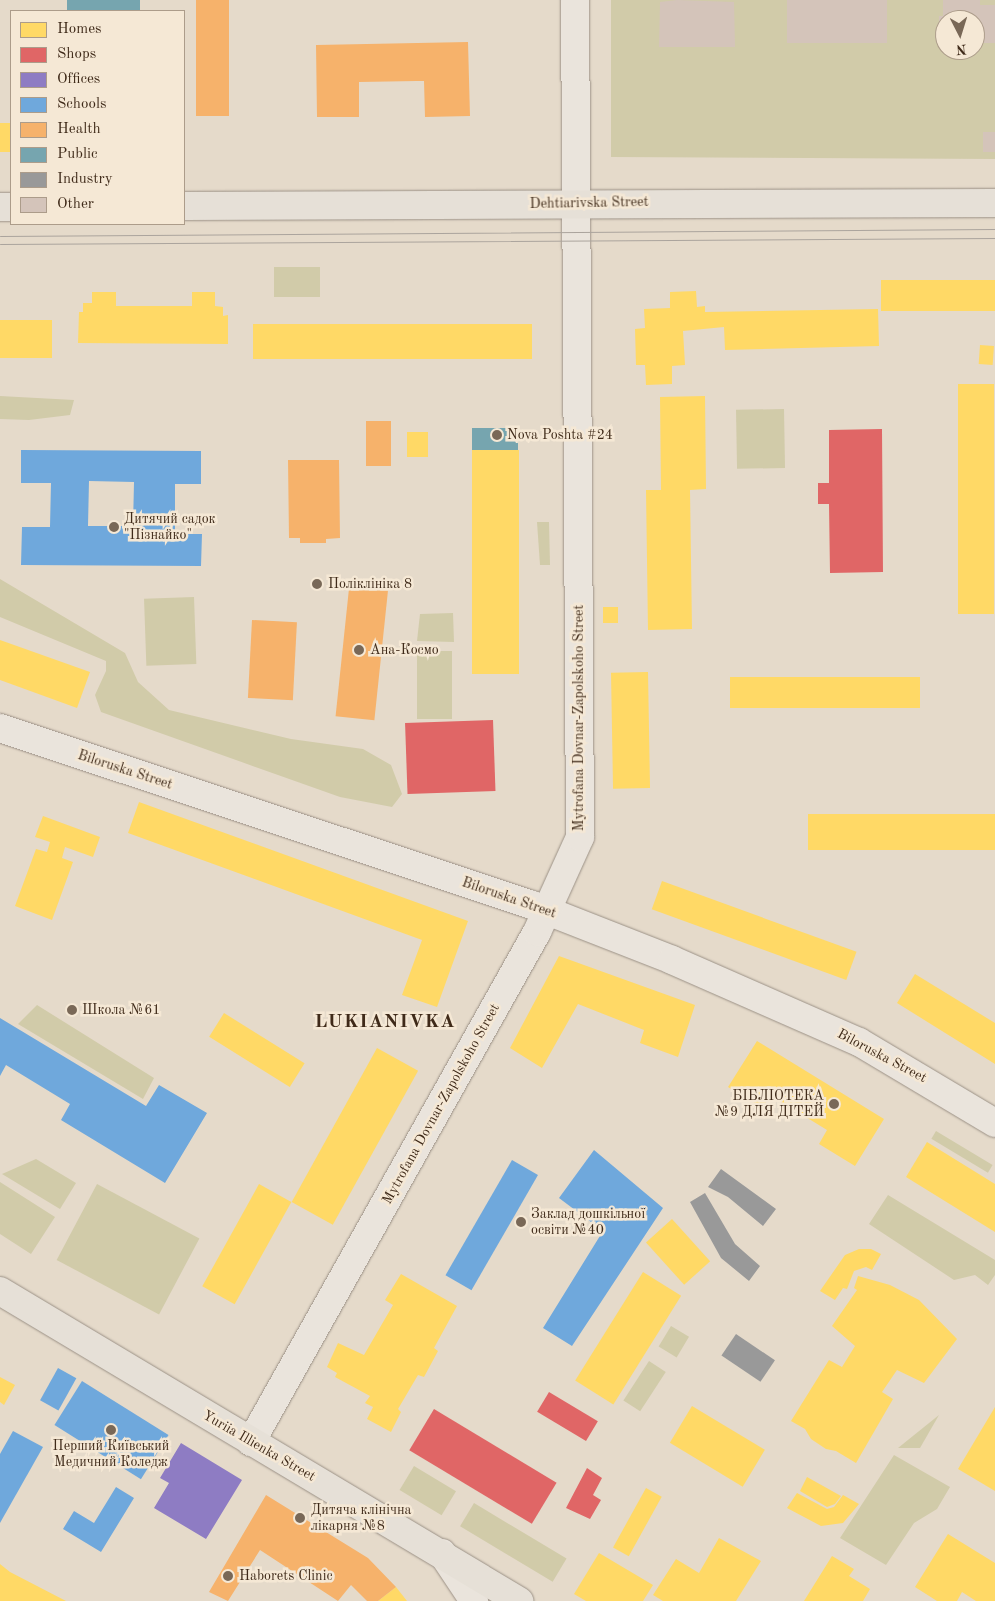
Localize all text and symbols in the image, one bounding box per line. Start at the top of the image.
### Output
legend [10,10,185,225]
north arrow [935,10,985,60]
text: Homes [57,22,102,37]
text: N [955,42,967,56]
text: Shops [57,47,96,62]
text: Offices [57,72,100,87]
text: Schools [57,97,106,112]
text: Health [57,122,101,137]
text: Public [57,147,98,162]
text: Industry [57,172,113,187]
street label: Dehtiarivska Street [529,194,649,212]
text: Other [57,197,94,212]
place label: Nova Poshta #24 [507,427,613,443]
marker: Nova Poshta #24 [491,429,503,441]
place label: Дитячий садок "Пізнайко" [124,511,216,544]
marker: Дитячий садок "Пізнайко" [108,521,120,533]
place label: Поліклініка 8 [328,576,412,592]
marker: Поліклініка 8 [310,577,324,591]
street label: Mytrofana Dovnar-Zapolskoho Street [571,605,587,831]
place label: Ана-Космо [370,642,439,658]
marker: Ана-Космо [352,643,366,657]
street label: Biloruska Street [75,747,175,793]
street label: Biloruska Street [460,874,558,922]
street label: Mytrofana Dovnar-Zapolskoho Street [379,1001,503,1207]
place label: Школа №61 [82,1002,160,1018]
marker: Школа №61 [66,1004,78,1016]
district label: LUKIANIVKA [313,1012,457,1034]
street label: Biloruska Street [834,1025,930,1087]
place label: БІБЛІОТЕКА №9 ДЛЯ ДІТЕЙ [715,1088,824,1120]
marker: БІБЛІОТЕКА №9 ДЛЯ ДІТЕЙ [828,1098,840,1110]
place label: Заклад дошкільної освіти №40 [531,1206,645,1238]
marker: Заклад дошкільної освіти №40 [515,1216,527,1228]
street label: Yuriia Illienka Street [200,1407,318,1485]
marker: Перший Київський Медичний Коледж [105,1424,117,1436]
place label: Перший Київський Медичний Коледж [53,1438,169,1470]
place label: Дитяча клінічна лікарня №8 [311,1502,412,1534]
marker: Дитяча клінічна лікарня №8 [293,1511,307,1525]
place label: Haborets Clinic [239,1568,333,1584]
marker: Haborets Clinic [221,1569,235,1583]

